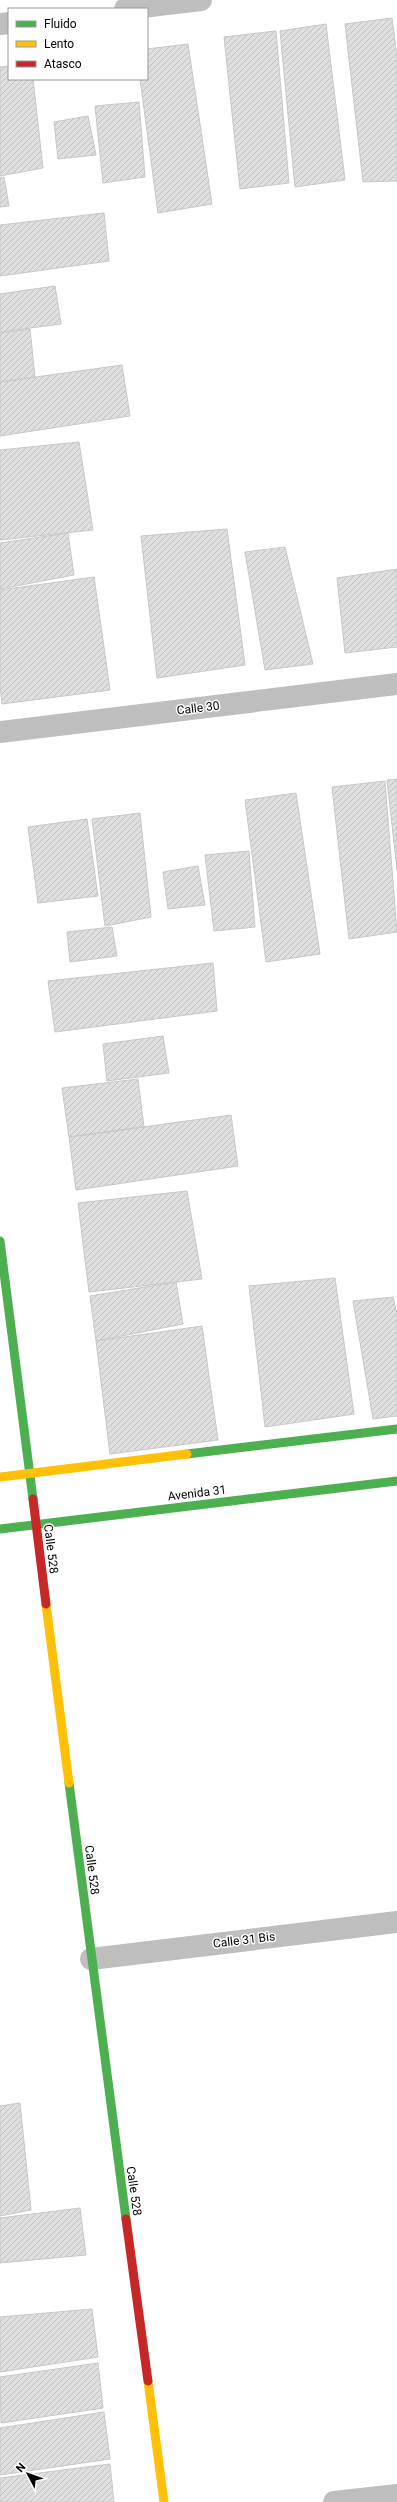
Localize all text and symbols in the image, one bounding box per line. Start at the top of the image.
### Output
legend [8,8,148,80]
text: Fluido [44,17,77,31]
text: Lento [44,37,74,51]
text: Atasco [44,57,82,71]
street label: Calle 30 [176,698,220,718]
street label: Avenida 31 [167,1482,227,1504]
street label: Calle 528 [41,1523,61,1575]
street label: Calle 528 [82,1844,102,1896]
street label: Calle 31 Bis [212,1929,276,1951]
street label: Calle 528 [124,2165,144,2217]
north arrow [8,2454,48,2494]
text: N [13,2460,28,2475]

